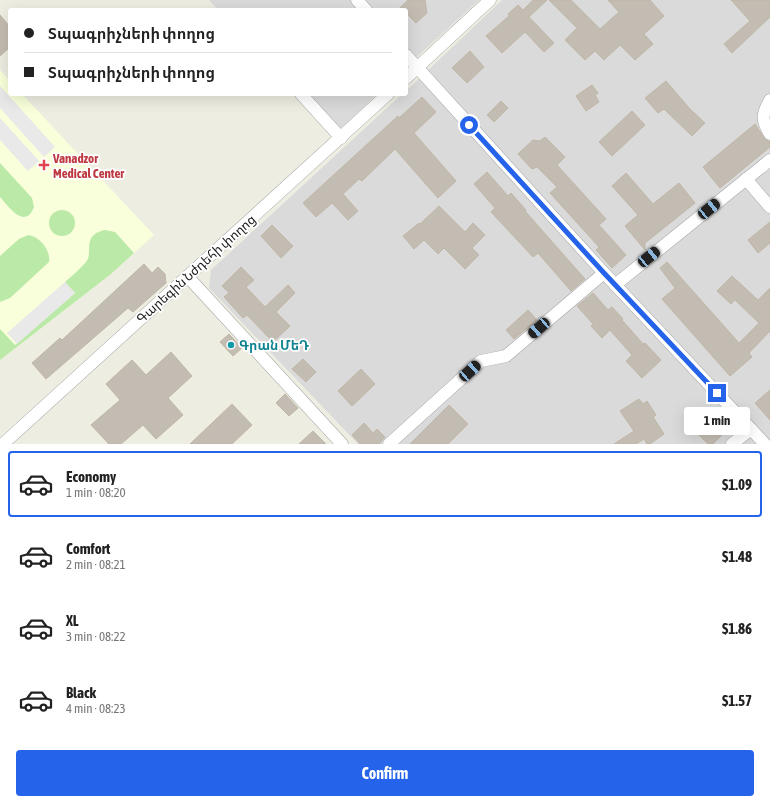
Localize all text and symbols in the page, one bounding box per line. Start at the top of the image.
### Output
text: Տպագրիչների փողոց [48,25,215,42]
text: Տպագրիչների փողոց [48,64,215,81]
route start [460,116,478,134]
place label: Vanadzor Medical Center [52,151,125,181]
marker: Vanadzor Medical Center [38,159,50,171]
car [696,197,722,221]
street label: Գարեգին Նժդեհի փողոց [133,212,259,326]
car [636,245,662,269]
car [526,316,552,340]
place label: Գրան ՄեԴ [239,338,309,353]
marker: Գրան ՄեԴ [226,340,236,350]
car [457,359,483,383]
route end [708,384,726,402]
callout: 1 min [684,407,750,435]
text: 1 min [704,413,730,428]
icon: car [18,466,54,502]
text: Economy [66,468,116,485]
text: $1.09 [722,476,752,493]
text: 1 min · 08:20 [66,485,126,500]
icon: car [18,538,54,574]
text: Comfort [66,540,110,557]
text: $1.48 [722,548,752,565]
text: 2 min · 08:21 [66,557,126,572]
icon: car [18,610,54,646]
text: XL [66,612,79,629]
text: $1.86 [722,620,752,637]
text: 3 min · 08:22 [66,629,126,644]
icon: car [18,682,54,718]
text: Black [66,684,96,701]
text: $1.57 [722,692,752,709]
text: 4 min · 08:23 [66,701,126,716]
button: Confirm [16,750,754,796]

